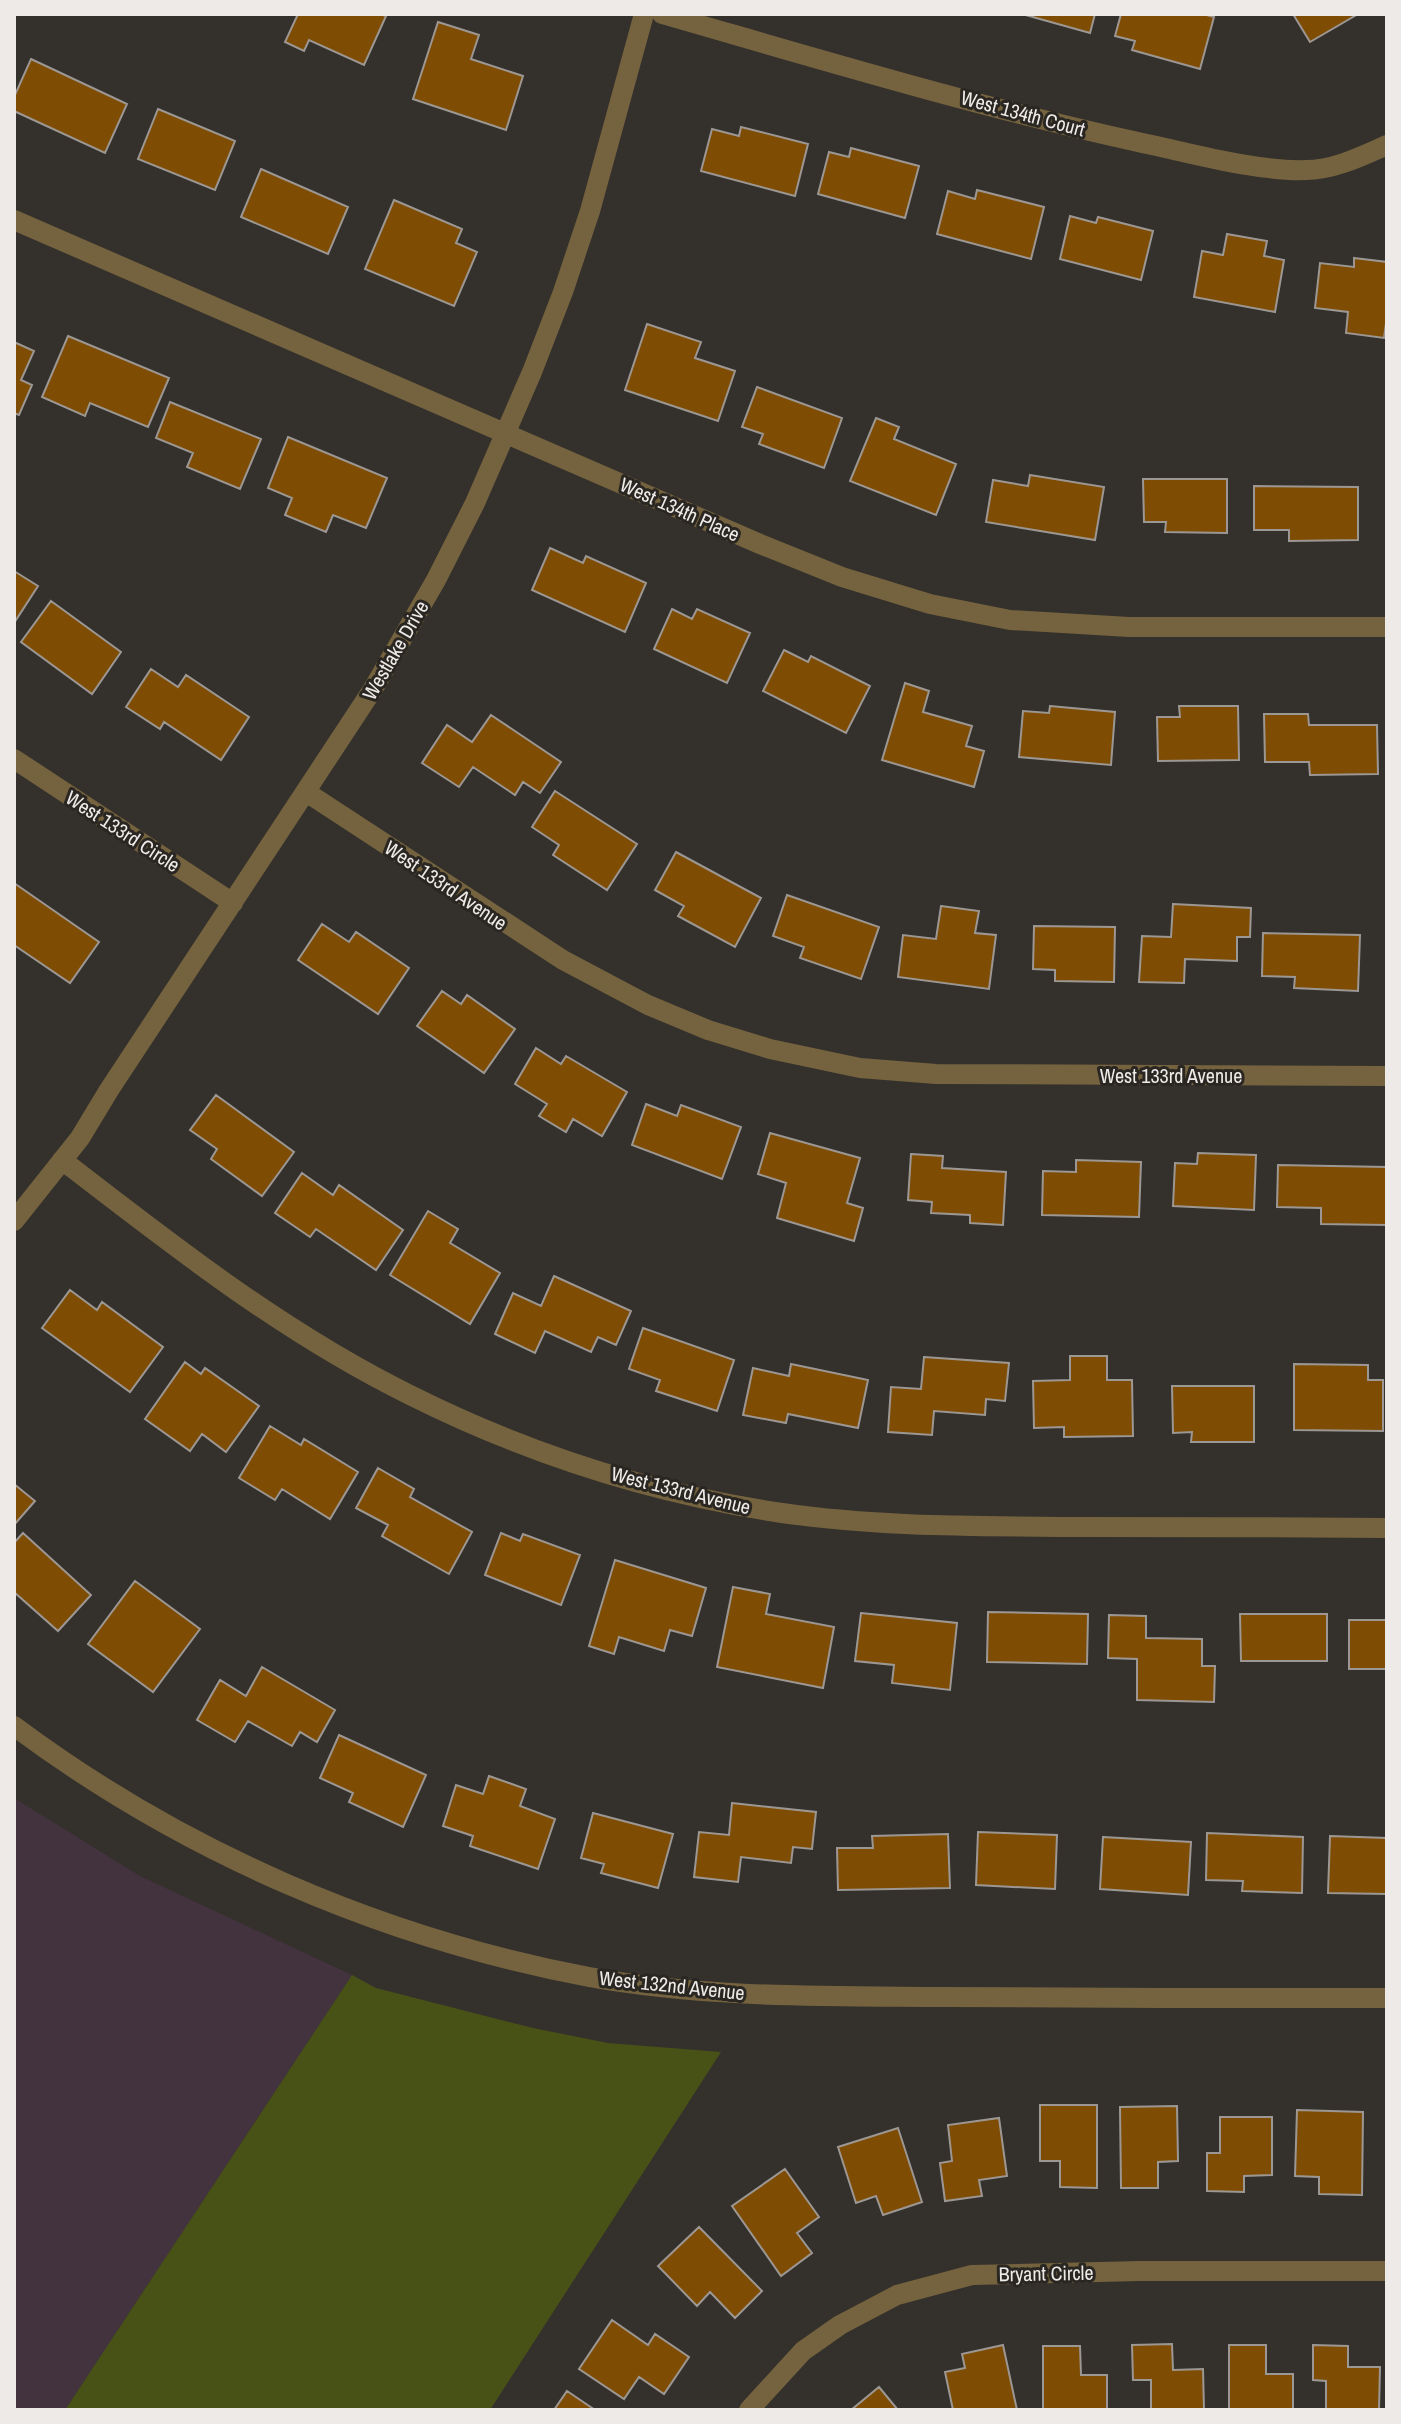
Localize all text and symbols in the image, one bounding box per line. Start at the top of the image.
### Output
street label: West 134th Court [958,83,1088,143]
street label: West 134th Place [616,471,744,547]
street label: Westlake Drive [356,595,434,705]
street label: West 133rd Circle [61,784,185,878]
street label: West 133rd Avenue [379,834,513,936]
street label: West 133rd Avenue [1100,1062,1242,1089]
street label: West 133rd Avenue [609,1460,753,1520]
street label: West 132nd Avenue [598,1964,746,2006]
street label: Bryant Circle [998,2259,1094,2287]

